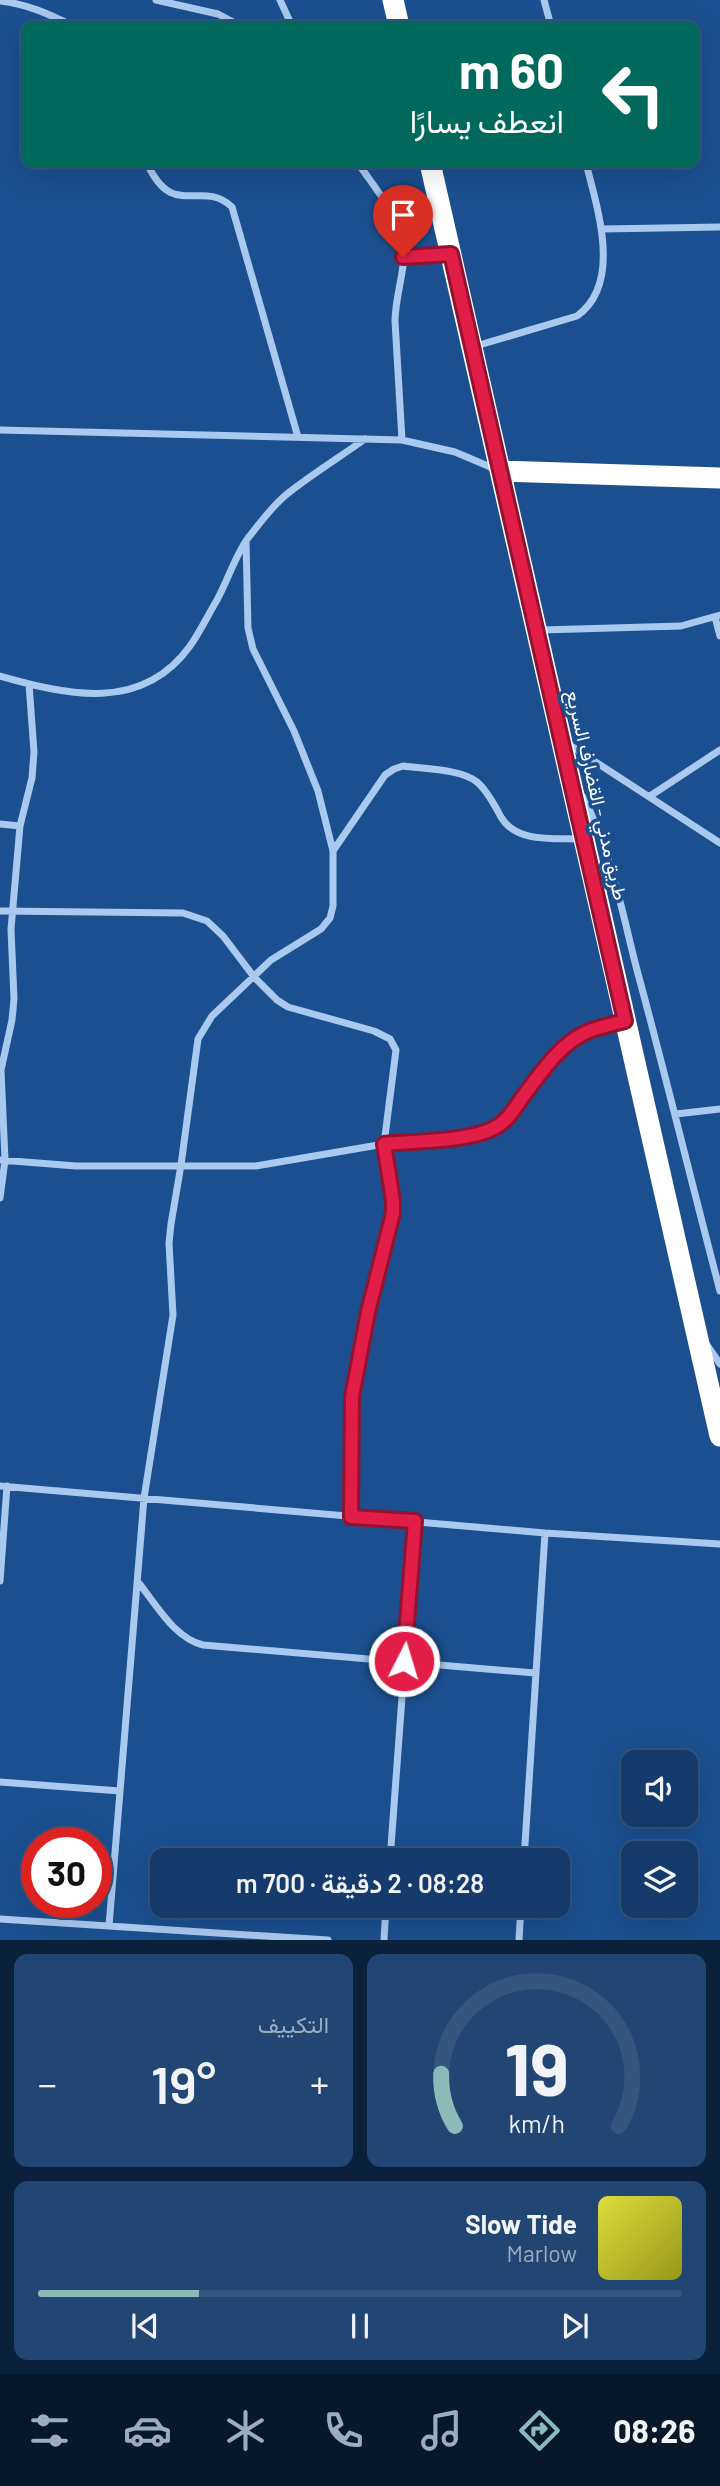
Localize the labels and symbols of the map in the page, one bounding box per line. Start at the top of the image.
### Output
pin [373,185,433,257]
street label: طريق مدني - القضارف السريع [557,688,633,903]
position arrow [367,1624,441,1698]
speed limit sign: 30 [21,1827,112,1918]

